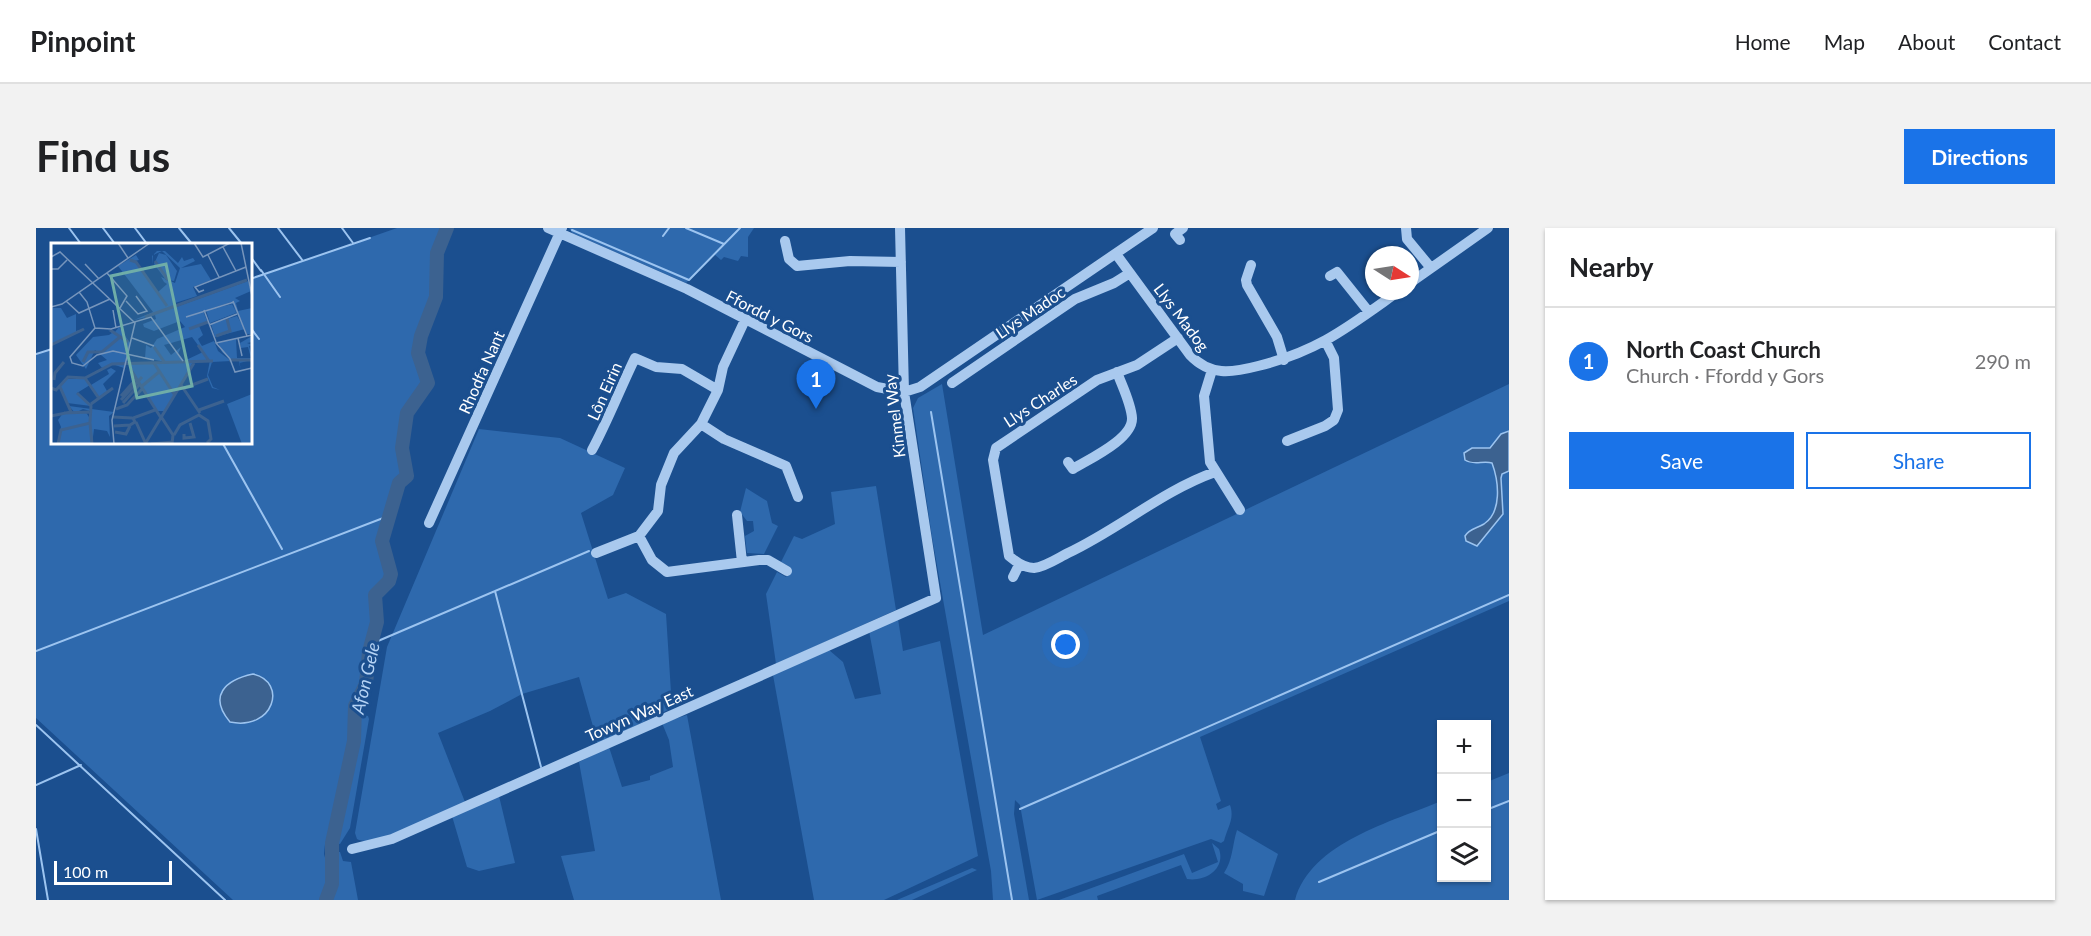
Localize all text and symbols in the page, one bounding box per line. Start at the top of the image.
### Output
text: Pinpoint [30,24,135,58]
text: Home [1735,29,1791,54]
text: Map [1824,29,1865,54]
text: About [1898,29,1955,54]
text: Contact [1988,29,2061,54]
button: Directions [1904,129,2055,184]
text: Find us [36,131,170,181]
inset map [51,243,252,444]
north arrow [1365,246,1419,300]
text: Nearby [1569,251,1654,283]
street label: Llys Madog [1150,279,1214,355]
street label: Llys Madoc [992,282,1069,342]
street label: Ffordd y Gors [723,286,817,346]
street label: Rhodfa Nant [454,327,508,417]
text: North Coast Church [1626,336,1821,363]
text: 1 [1583,349,1594,373]
text: 290 m [1975,349,2031,373]
street label: Lôn Eirin [583,359,625,423]
pin: 1 [796,360,836,409]
text: Church · Ffordd y Gors [1626,363,1824,387]
street label: Llys Charles [1000,369,1080,431]
street label: Kinmel Way [879,372,909,459]
button: Save [1569,432,1794,489]
button: Share [1806,432,2031,489]
your location [1051,630,1080,659]
water label: Afon Gele [346,640,384,717]
street label: Towyn Way East [583,681,696,745]
map controls [1437,720,1491,882]
button: + [1437,720,1491,774]
button: − [1437,774,1491,828]
button: layers [1437,828,1491,882]
scale bar [54,858,172,886]
text: 100 m [63,862,108,881]

